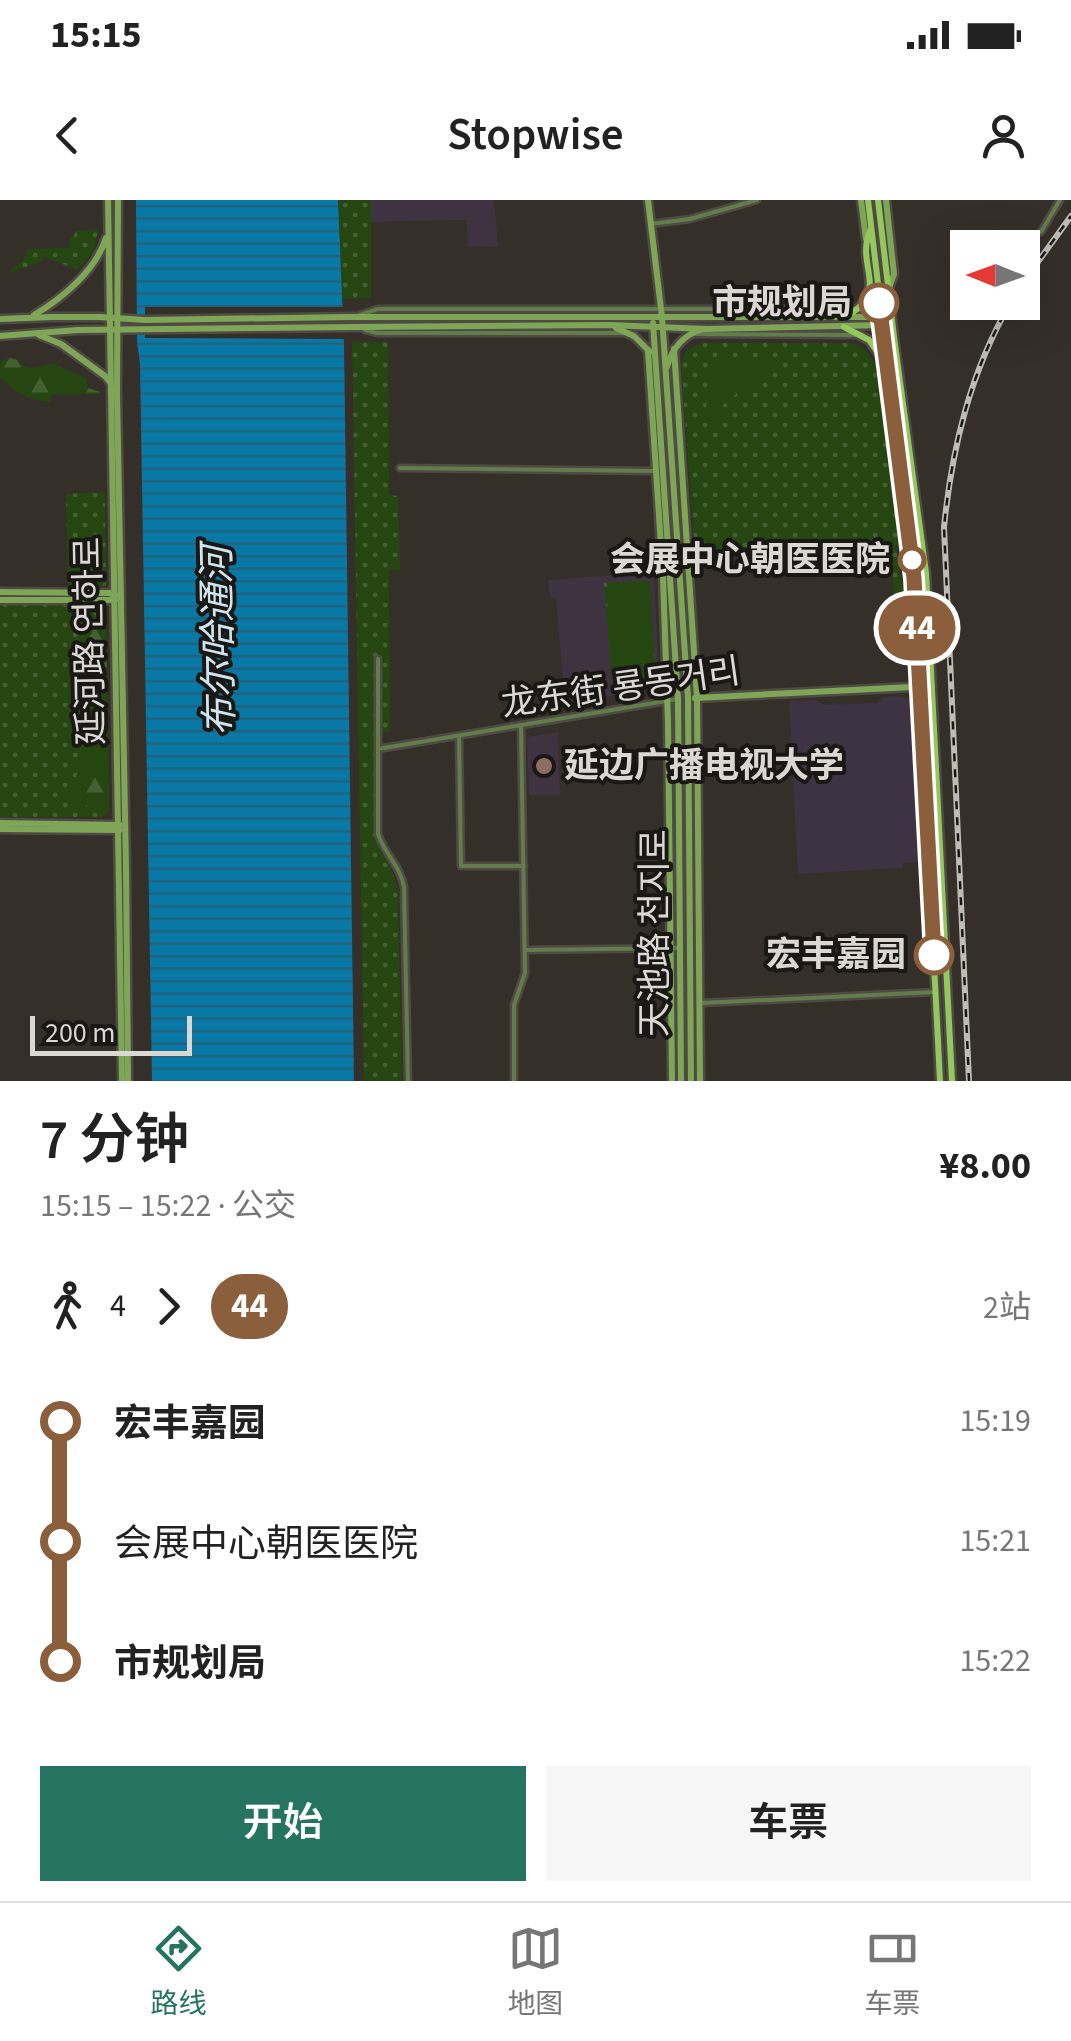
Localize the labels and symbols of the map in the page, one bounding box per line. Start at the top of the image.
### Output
north arrow [950,230,1040,320]
place label: 市规划局 [712,278,852,328]
marker: 市规划局 [860,284,898,322]
place label: 会展中心朝医医院 [610,535,890,585]
street label: 延河路 연하로 [63,536,117,746]
water label: 布尔哈通河 [190,539,248,736]
marker: 会展中心朝医医院 [899,547,925,573]
line badge: 44 [872,596,962,660]
street label: 龙东街 룡동거리 [498,646,744,730]
place label: 延边广播电视大学 [564,741,844,791]
marker: 延边广播电视大学 [533,755,555,777]
street label: 天池路 천지로 [630,829,680,1037]
place label: 宏丰嘉园 [766,930,906,980]
marker: 宏丰嘉园 [915,936,953,974]
scale bar [30,1011,192,1056]

